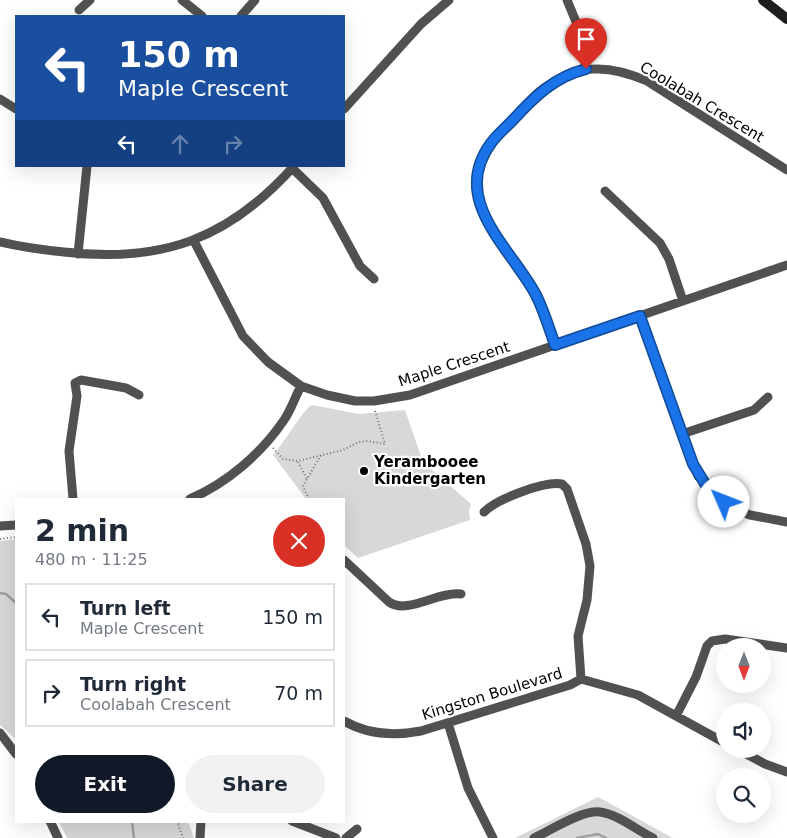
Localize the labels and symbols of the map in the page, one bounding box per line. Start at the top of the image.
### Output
pin [565,18,607,69]
street label: Coolabah Crescent [637,58,767,146]
street label: Maple Crescent [396,337,512,390]
place label: Yerambooee Kindergarten [373,453,486,488]
marker: Yerambooee Kindergarten [358,465,370,477]
position arrow [697,475,749,527]
north arrow [716,638,771,692]
street label: Kingston Boulevard [420,664,564,724]

